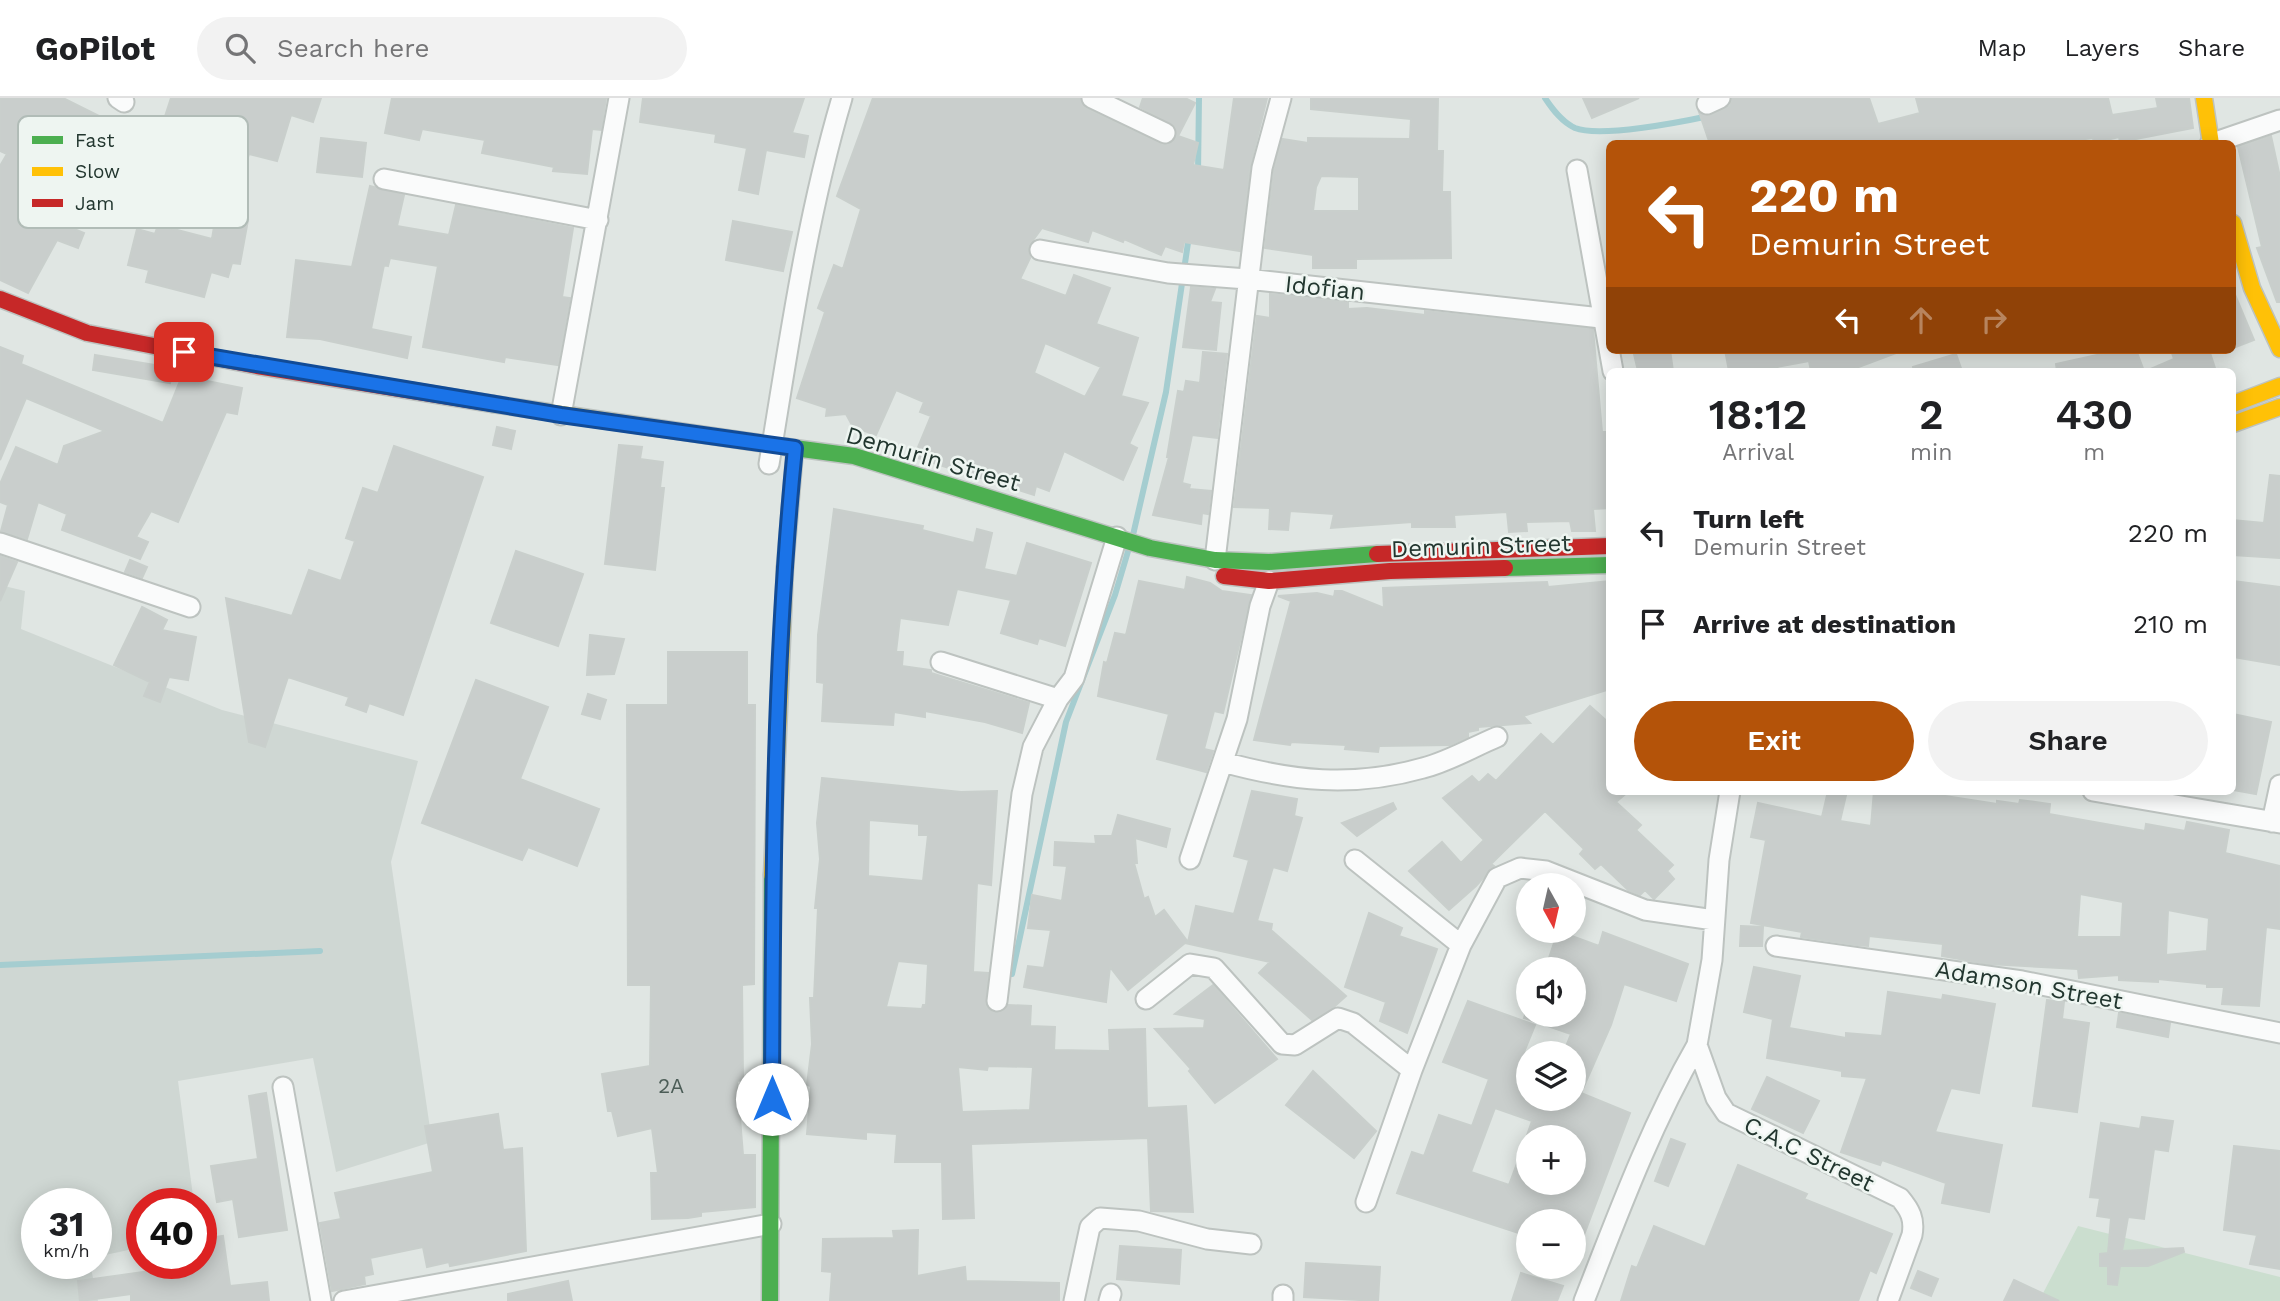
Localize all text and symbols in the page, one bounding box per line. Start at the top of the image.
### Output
search box [197,17,687,80]
text: GoPilot [35,29,155,68]
icon: search [221,29,259,67]
text: Search here [277,33,429,63]
text: Map [1978,34,2026,62]
text: Layers [2064,34,2140,62]
text: Share [2178,34,2245,62]
legend [18,116,248,228]
text: Fast [75,129,114,152]
text: Slow [75,160,120,183]
text: 220 m [1749,166,1899,224]
icon: left [1634,168,1725,259]
text: Jam [75,192,114,215]
text: Demurin Street [1749,225,1989,263]
street label: Idofian [1284,270,1366,306]
icon: left [1829,301,1867,339]
icon: ahead [1902,301,1940,339]
icon: right [1975,301,2013,339]
pin [154,322,214,382]
icon: arrive [165,333,203,371]
text: 18:12 [1709,390,1807,439]
text: 2 [1919,390,1944,439]
text: 430 [2055,390,2133,439]
street label: Demurin Street [842,421,1024,497]
text: Arrival [1722,439,1794,466]
text: min [1910,439,1952,466]
text: m [2083,439,2105,466]
text: Turn left [1693,504,1804,534]
icon: left [1634,514,1672,552]
text: 220 m [2128,518,2208,548]
street label: Demurin Street [1390,529,1572,563]
text: Demurin Street [1693,534,1866,561]
icon: arrive [1634,605,1672,643]
text: Arrive at destination [1693,609,1956,639]
text: 210 m [2133,609,2208,639]
button: Exit [1634,701,1914,781]
button: Share [1928,701,2208,781]
north arrow [1516,873,1586,943]
map controls [1516,873,1586,1279]
street label: Adamson Street [1933,955,2125,1015]
button: sound [1516,957,1586,1027]
button: layers [1516,1041,1586,1111]
position arrow [735,1062,809,1136]
house number: 2A [658,1073,684,1098]
street label: C.A.C Street [1739,1110,1879,1198]
button: + [1516,1125,1586,1195]
speed limit sign: 40 [126,1188,217,1279]
text: 31 [49,1203,84,1245]
button: − [1516,1209,1586,1279]
text: km/h [43,1240,90,1261]

